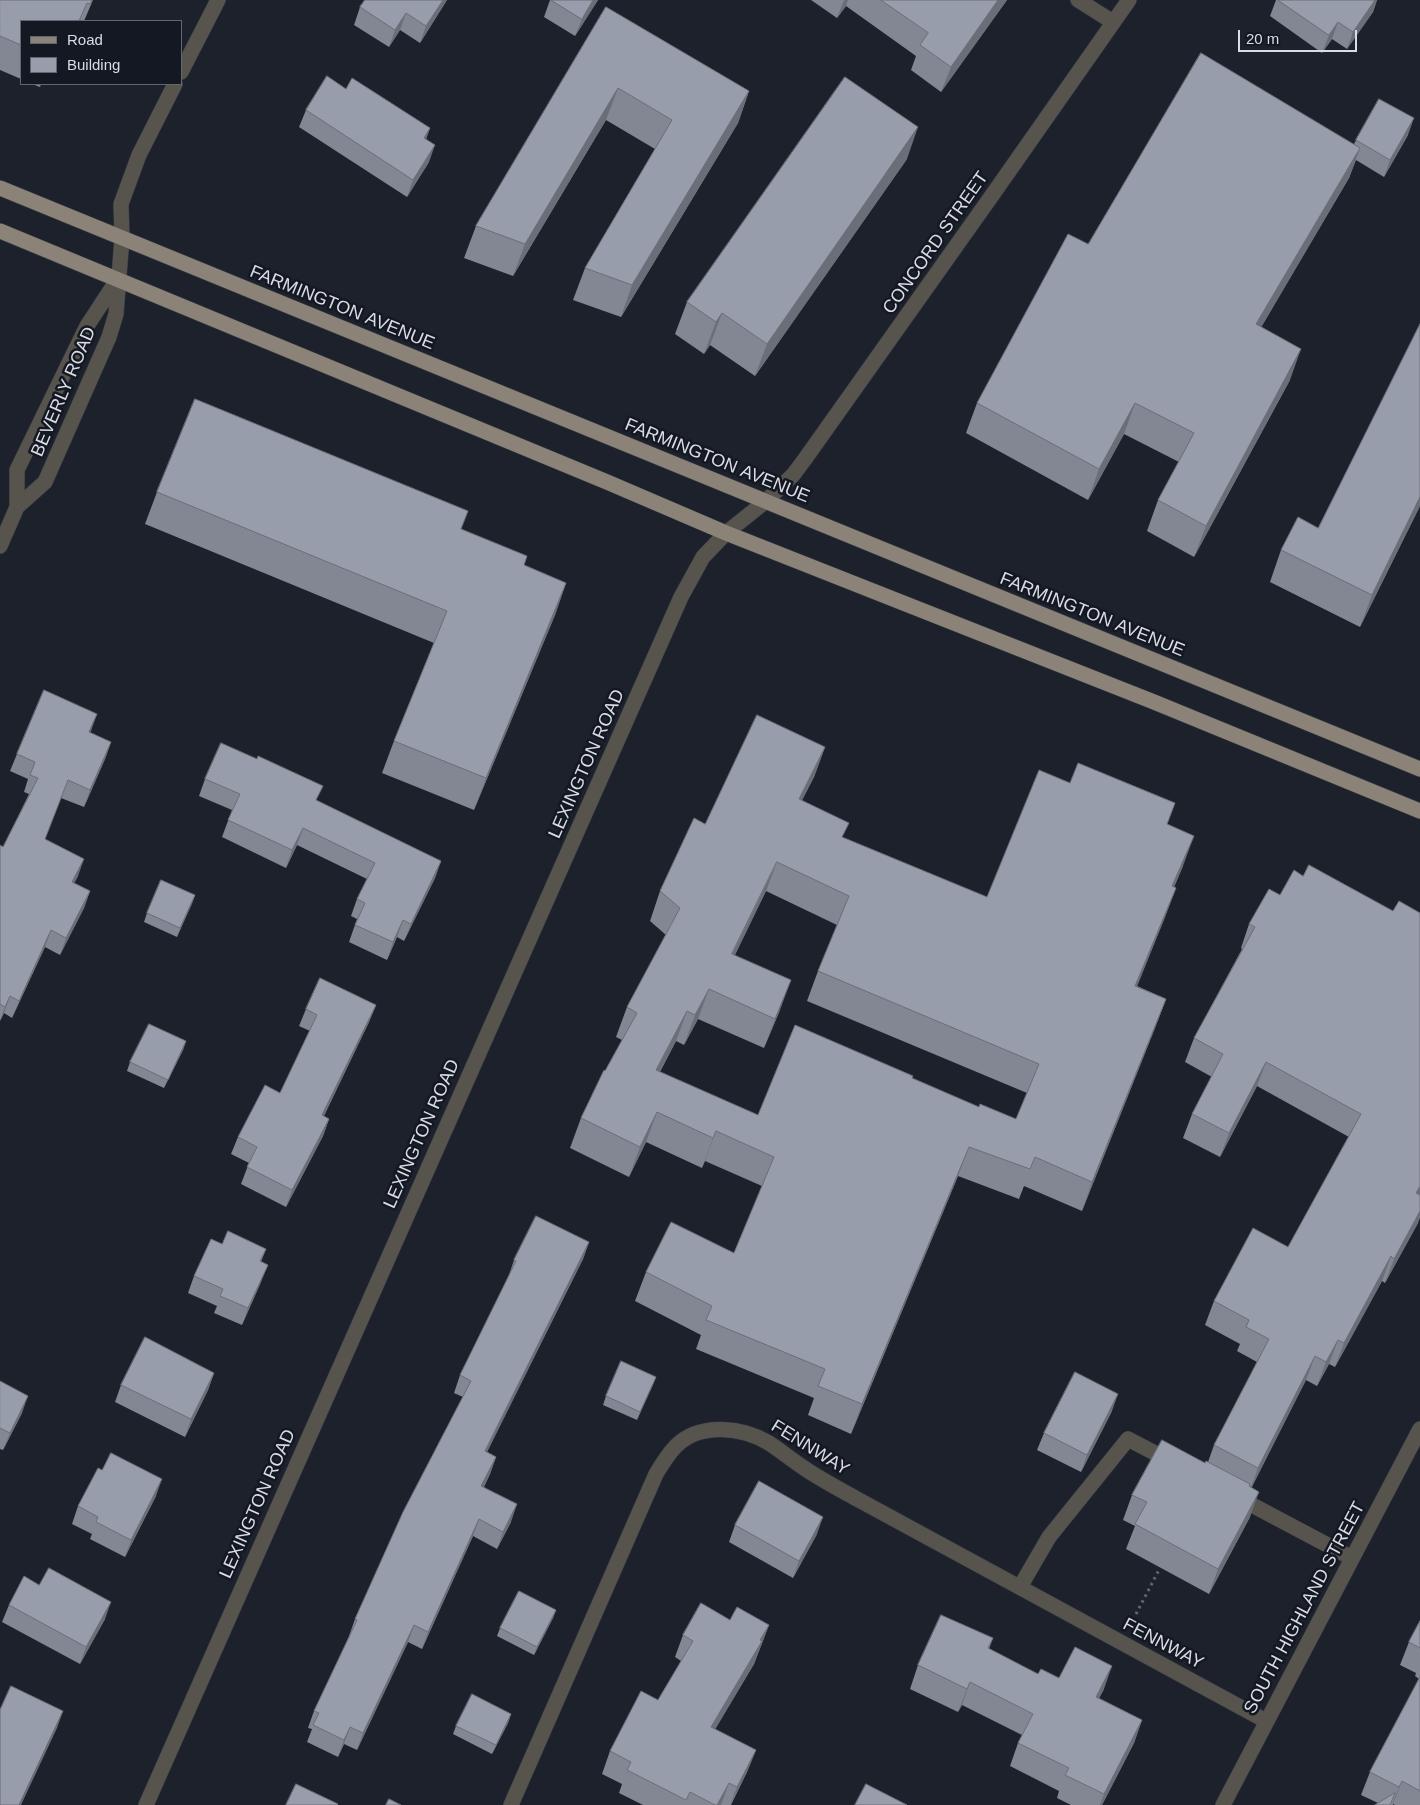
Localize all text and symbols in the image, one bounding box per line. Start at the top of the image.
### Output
legend [20,20,182,85]
scale bar [1240,20,1359,52]
text: 20 m [1246,30,1279,47]
text: Road [67,31,103,48]
text: Building [67,56,120,73]
street label: CONCORD STREET [879,168,993,318]
street label: FARMINGTON AVENUE [246,261,438,355]
street label: BEVERLY ROAD [27,324,101,460]
street label: FARMINGTON AVENUE [621,414,813,508]
street label: FARMINGTON AVENUE [996,568,1188,662]
street label: LEXINGTON ROAD [544,686,630,842]
street label: LEXINGTON ROAD [379,1056,465,1212]
street label: FENNWAY [767,1416,853,1480]
street label: LEXINGTON ROAD [215,1426,301,1582]
street label: SOUTH HIGHLAND STREET [1240,1498,1370,1718]
street label: FENNWAY [1119,1614,1207,1674]

